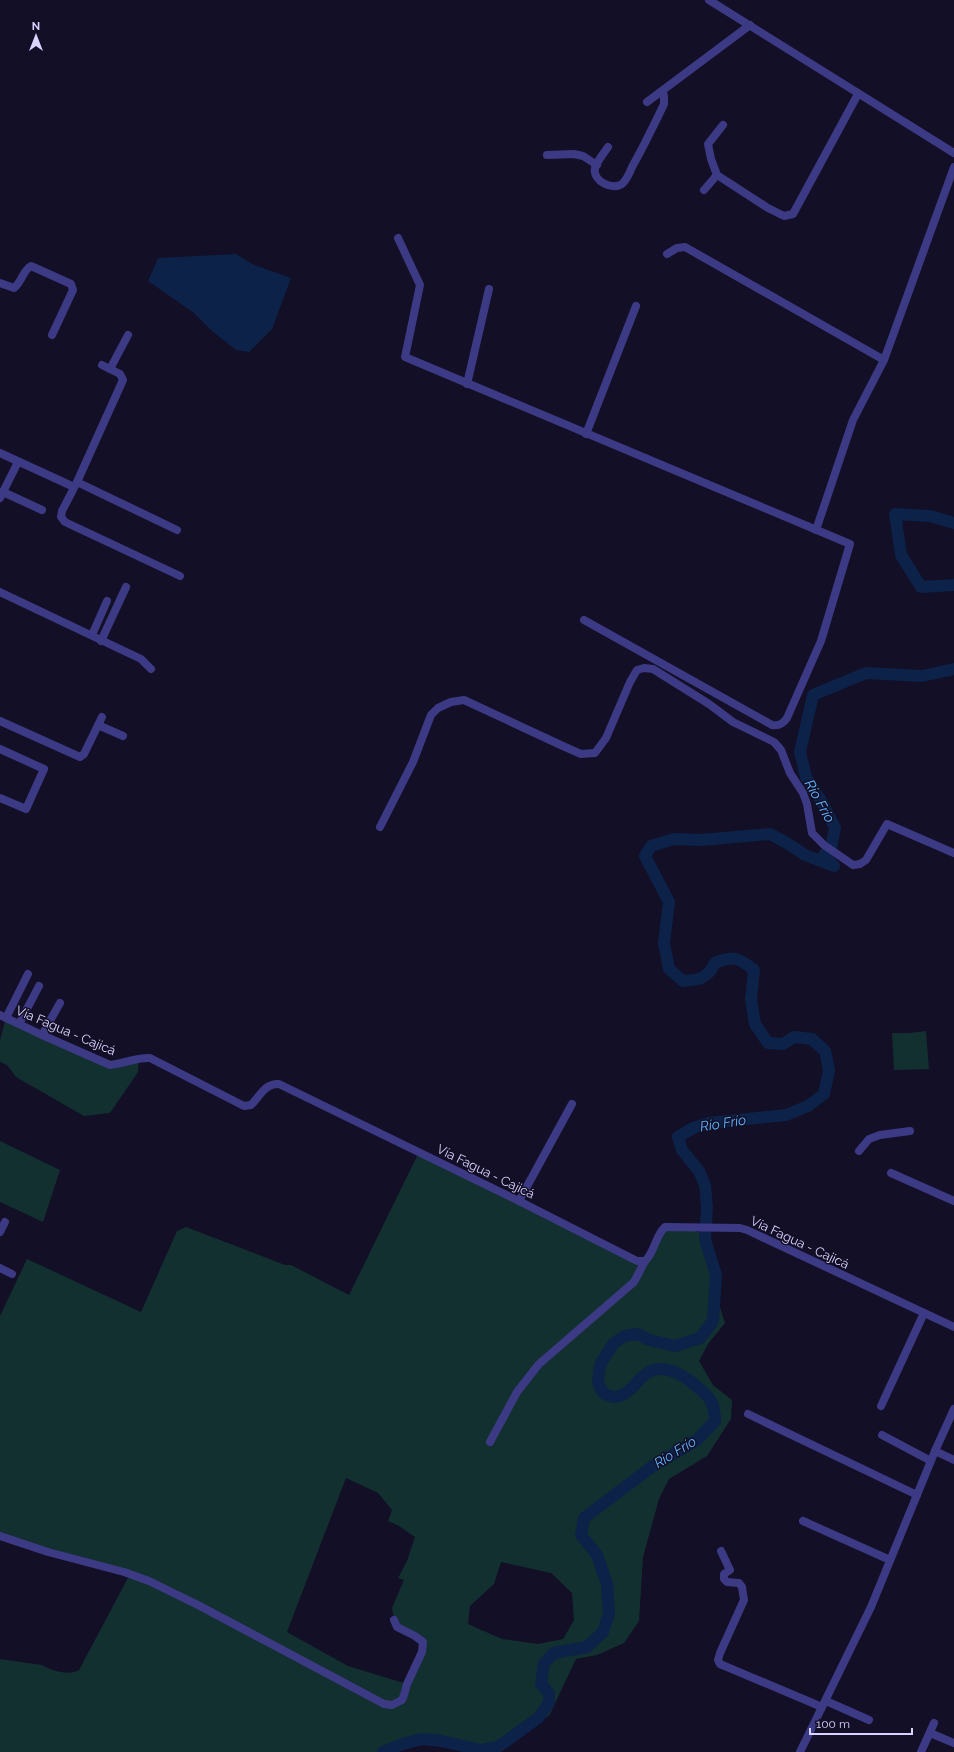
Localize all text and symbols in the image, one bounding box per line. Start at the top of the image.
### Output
north arrow [16,16,56,56]
text: N [32,20,40,33]
water label: Río Frío [802,777,838,825]
street label: Vía Fagua - Cajicá [14,1003,118,1058]
water label: Río Frío [699,1111,747,1135]
street label: Vía Fagua - Cajicá [434,1141,537,1202]
street label: Vía Fagua - Cajicá [748,1213,851,1272]
water label: Río Frío [651,1433,699,1471]
scale bar [810,1710,912,1736]
text: 100 m [816,1717,850,1731]

